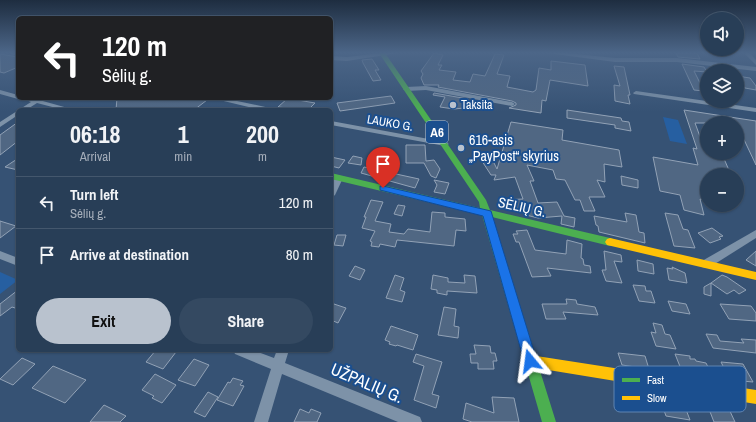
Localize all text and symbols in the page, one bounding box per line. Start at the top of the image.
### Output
map controls [700,12,744,212]
button: sound [700,12,744,56]
text: 120 m [102,27,167,65]
icon: left [36,32,88,84]
text: Sėlių g. [102,63,152,88]
button: layers [700,64,744,108]
place label: Taksita [461,97,493,113]
marker: Taksita [448,100,458,110]
street label: LAUKO G. [366,111,414,135]
button: + [700,116,744,160]
text: 06:18 [70,118,120,150]
text: 1 [178,118,189,150]
text: 200 [246,118,279,150]
road number: A6 [426,121,448,143]
place label: 616-asis „PayPost“ skyrius [469,131,559,165]
marker: 616-asis „PayPost“ skyrius [456,143,466,153]
pin [366,147,400,188]
text: Arrival [80,148,111,165]
text: min [174,148,192,165]
text: m [258,148,267,165]
icon: arrive [372,153,394,175]
button: − [700,168,744,212]
text: Turn left [70,184,118,205]
icon: left [36,192,58,214]
text: 120 m [279,192,313,213]
street label: SĖLIŲ G. [496,193,548,221]
text: Sėlių g. [70,205,106,222]
icon: arrive [36,244,58,266]
text: Arrive at destination [70,244,189,265]
text: 80 m [286,244,313,265]
button: Exit [36,298,171,344]
button: Share [179,298,313,344]
position arrow [509,340,551,382]
street label: UŽPALIŲ G. [328,357,407,408]
legend [614,366,746,412]
text: Fast [647,373,665,387]
text: Slow [647,391,667,405]

